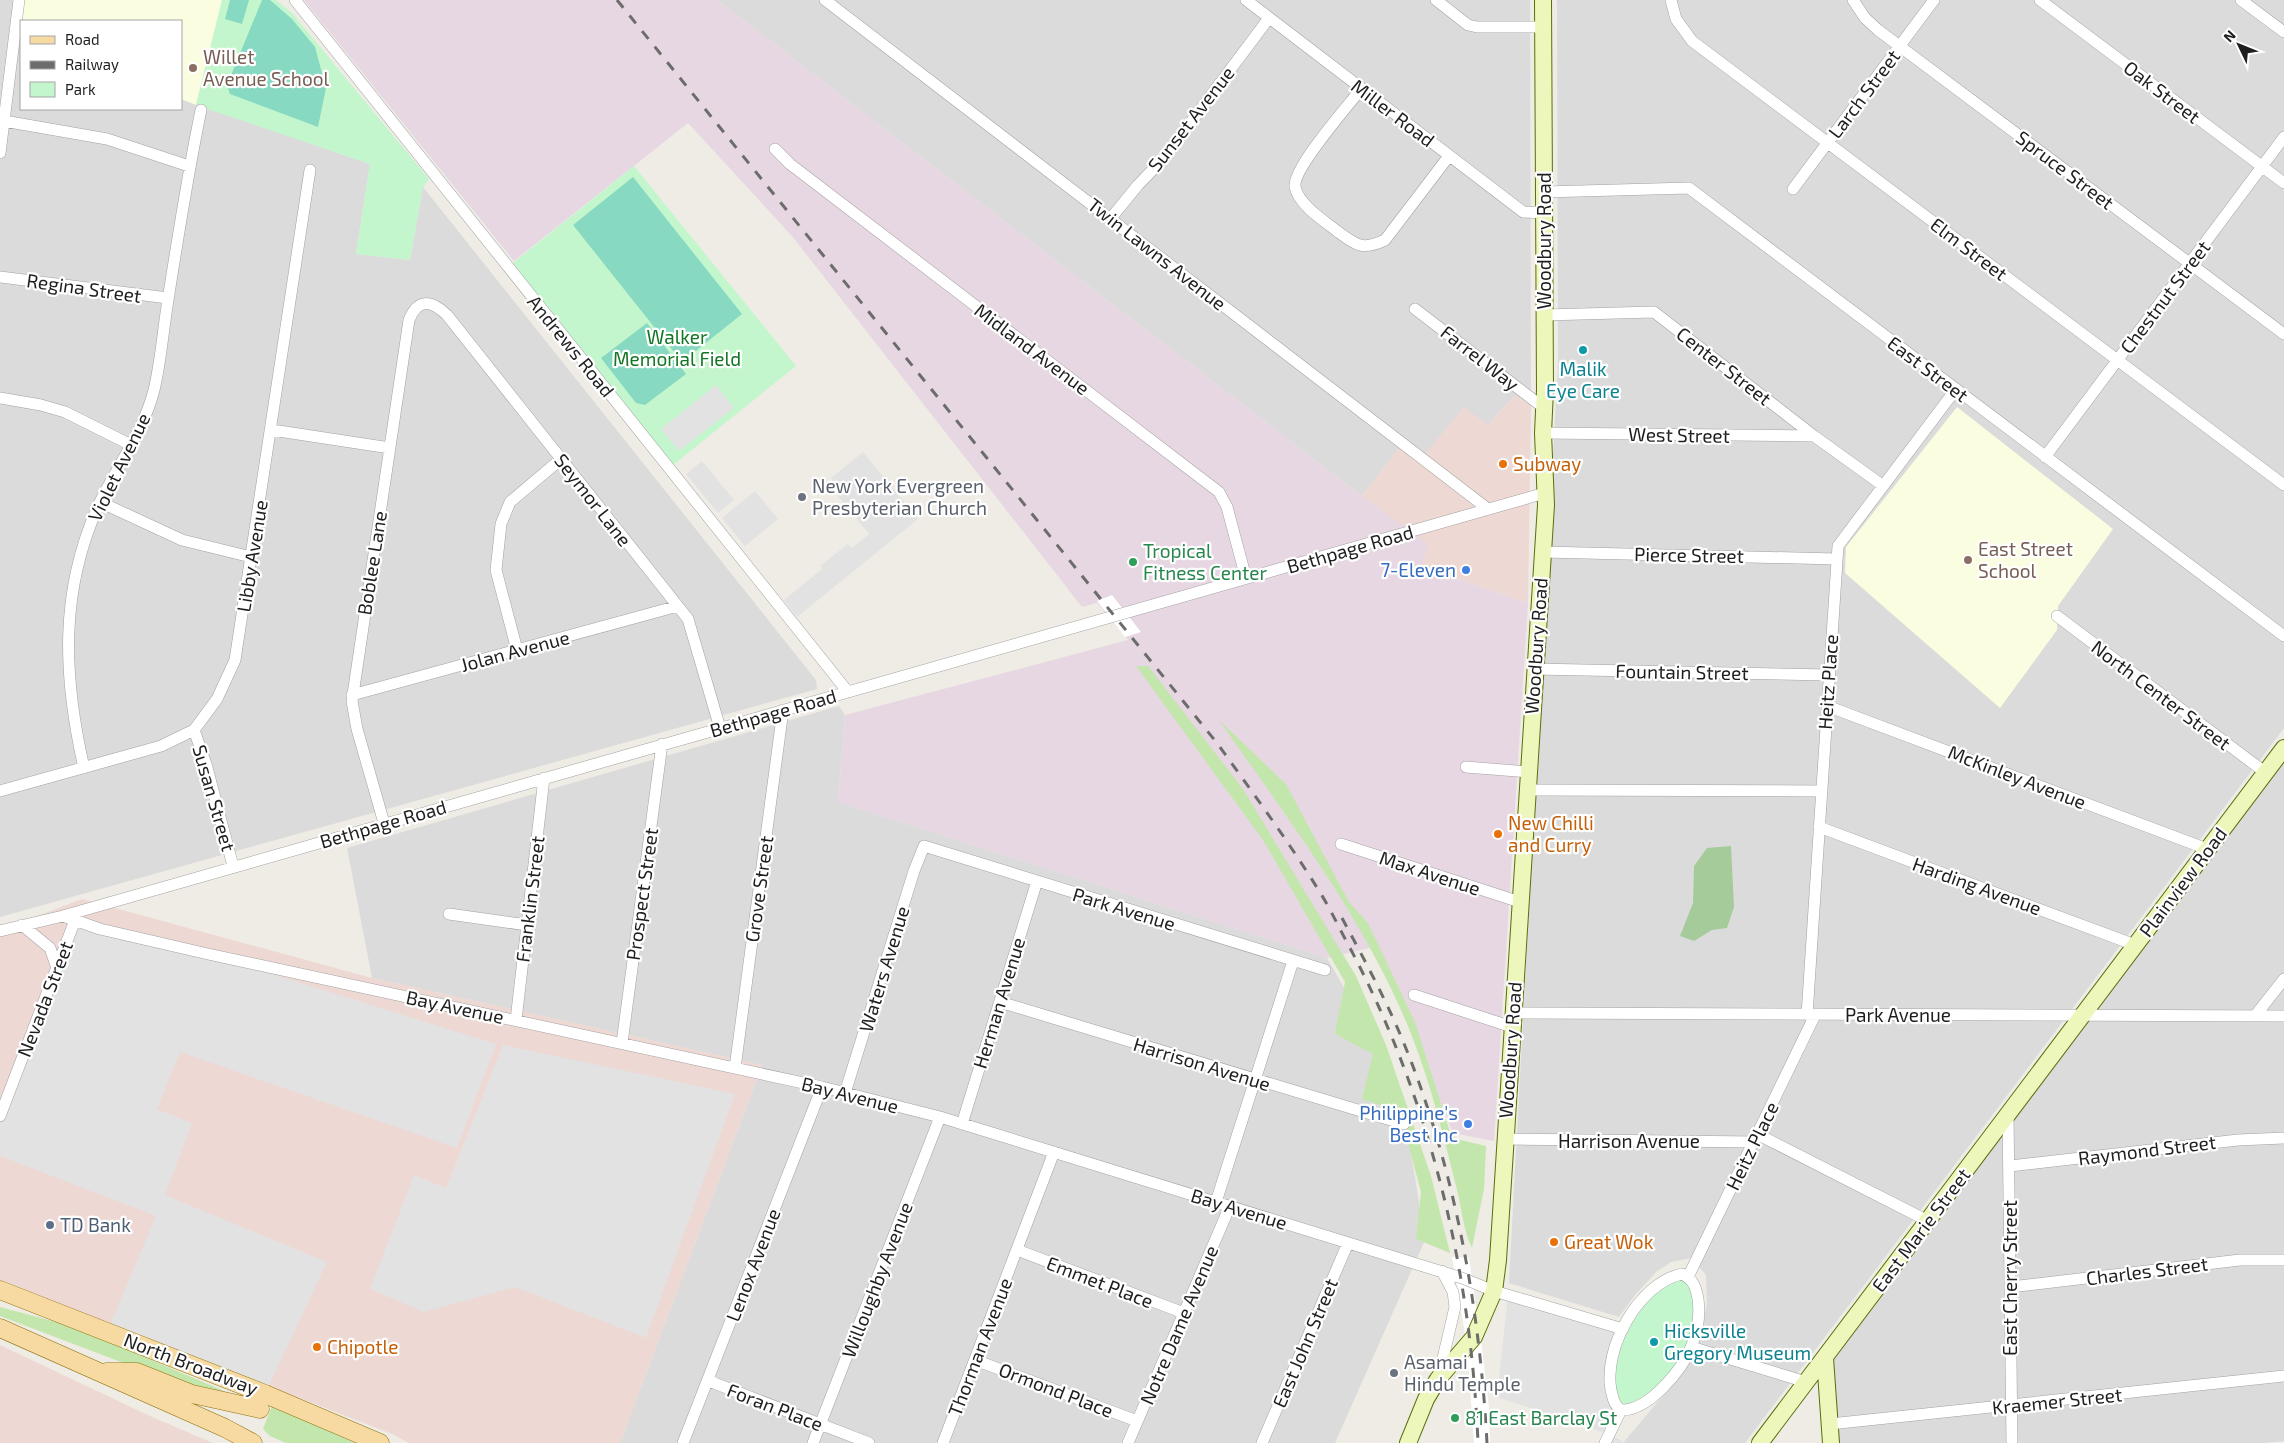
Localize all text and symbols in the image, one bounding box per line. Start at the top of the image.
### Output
legend [20,20,182,110]
north arrow [2214,20,2264,70]
text: N [2219,26,2239,45]
text: Road [65,30,100,48]
place label: Willet Avenue School [203,45,329,90]
street label: Larch Street [1823,45,1904,143]
text: Railway [65,55,119,73]
street label: Oak Street [2120,55,2205,128]
marker: Willet Avenue School [187,62,199,74]
street label: Sunset Avenue [1142,62,1239,176]
street label: Miller Road [1347,74,1439,151]
text: Park [65,80,96,98]
street label: Spruce Street [2012,125,2119,214]
street label: Woodbury Road [1532,172,1555,310]
street label: Twin Lawns Avenue [1084,192,1231,315]
street label: Elm Street [1926,212,2012,285]
street label: Chestnut Street [2115,236,2214,358]
street label: Regina Street [25,268,143,307]
street label: Andrews Road [523,290,620,401]
street label: Midland Avenue [970,298,1094,399]
street label: Farrel Way [1437,320,1524,395]
street label: Center Street [1672,322,1776,410]
park label: Walker Memorial Field [613,325,741,370]
street label: East Street [1883,331,1973,406]
marker: Malik Eye Care [1577,344,1589,356]
place label: Malik Eye Care [1546,357,1620,402]
street label: Violet Avenue [82,409,155,525]
street label: West Street [1628,422,1730,447]
street label: Seymor Lane [550,449,637,551]
place label: Subway [1513,452,1581,475]
marker: Subway [1497,458,1509,470]
place label: New York Evergreen Presbyterian Church [812,474,987,519]
marker: New York Evergreen Presbyterian Church [796,491,808,503]
street label: Libby Avenue [231,498,272,614]
street label: Boblee Lane [352,509,391,617]
street label: Bethpage Road [1284,519,1416,578]
place label: East Street School [1978,537,2073,582]
place label: Tropical Fitness Center [1143,539,1267,584]
street label: Pierce Street [1634,542,1744,567]
marker: East Street School [1962,554,1974,566]
marker: Tropical Fitness Center [1127,556,1139,568]
place label: 7-Eleven [1381,558,1456,581]
marker: 7-Eleven [1460,564,1472,576]
street label: Woodbury Road [1519,577,1552,715]
street label: Jolan Avenue [458,625,572,676]
street label: Heitz Place [1813,634,1842,730]
street label: North Center Street [2087,635,2235,754]
street label: Fountain Street [1615,659,1749,684]
street label: Bethpage Road [707,683,839,742]
street label: McKinley Avenue [1945,740,2089,813]
street label: Susan Street [188,742,241,854]
street label: Bethpage Road [317,794,449,853]
place label: New Chilli and Curry [1508,811,1594,856]
street label: Plainview Road [2134,822,2231,941]
street label: Prospect Street [621,826,662,962]
marker: New Chilli and Curry [1492,828,1504,840]
street label: Franklin Street [510,834,549,963]
street label: Grove Street [740,834,777,944]
street label: Max Avenue [1377,845,1483,900]
street label: Harding Avenue [1910,852,2045,919]
street label: Park Avenue [1070,882,1178,935]
street label: Waters Avenue [853,903,914,1035]
street label: Herman Avenue [968,934,1029,1071]
street label: Nevada Street [12,938,77,1060]
street label: Woodbury Road [1493,981,1526,1119]
street label: Bay Avenue [404,985,506,1028]
street label: Park Avenue [1845,1003,1951,1026]
street label: Harrison Avenue [1131,1032,1273,1095]
street label: Bay Avenue [799,1071,901,1118]
street label: Heitz Place [1720,1098,1783,1194]
place label: Philippine's Best Inc [1359,1101,1458,1146]
marker: Philippine's Best Inc [1462,1118,1474,1130]
street label: Harrison Avenue [1558,1129,1700,1152]
street label: Raymond Street [2077,1130,2217,1169]
street label: East Marie Street [1867,1163,1975,1296]
street label: Bay Avenue [1188,1183,1290,1234]
street label: Willoughby Avenue [836,1199,917,1361]
street label: East Cherry Street [1998,1200,2021,1356]
street label: Lenox Avenue [720,1205,785,1325]
place label: TD Bank [60,1213,131,1236]
marker: TD Bank [44,1219,56,1231]
place label: Great Wok [1564,1230,1654,1253]
marker: Great Wok [1548,1236,1560,1248]
street label: Notre Dame Avenue [1135,1242,1222,1408]
street label: Emmet Place [1044,1251,1157,1312]
street label: Charles Street [2085,1252,2209,1289]
street label: Thorman Avenue [943,1275,1016,1419]
street label: East John Street [1267,1275,1342,1411]
place label: Hicksville Gregory Museum [1664,1319,1811,1364]
street label: North Broadway [121,1327,261,1400]
place label: Chipotle [327,1335,398,1358]
marker: Hicksville Gregory Museum [1648,1336,1660,1348]
marker: Chipotle [311,1341,323,1353]
place label: Asamai Hindu Temple [1404,1350,1521,1395]
street label: Ormond Place [996,1357,1117,1422]
marker: Asamai Hindu Temple [1388,1367,1400,1379]
street label: Foran Place [724,1378,826,1435]
street label: Kraemer Street [1991,1382,2123,1419]
place label: 81 East Barclay St [1465,1406,1617,1429]
marker: 81 East Barclay St [1449,1412,1461,1424]

